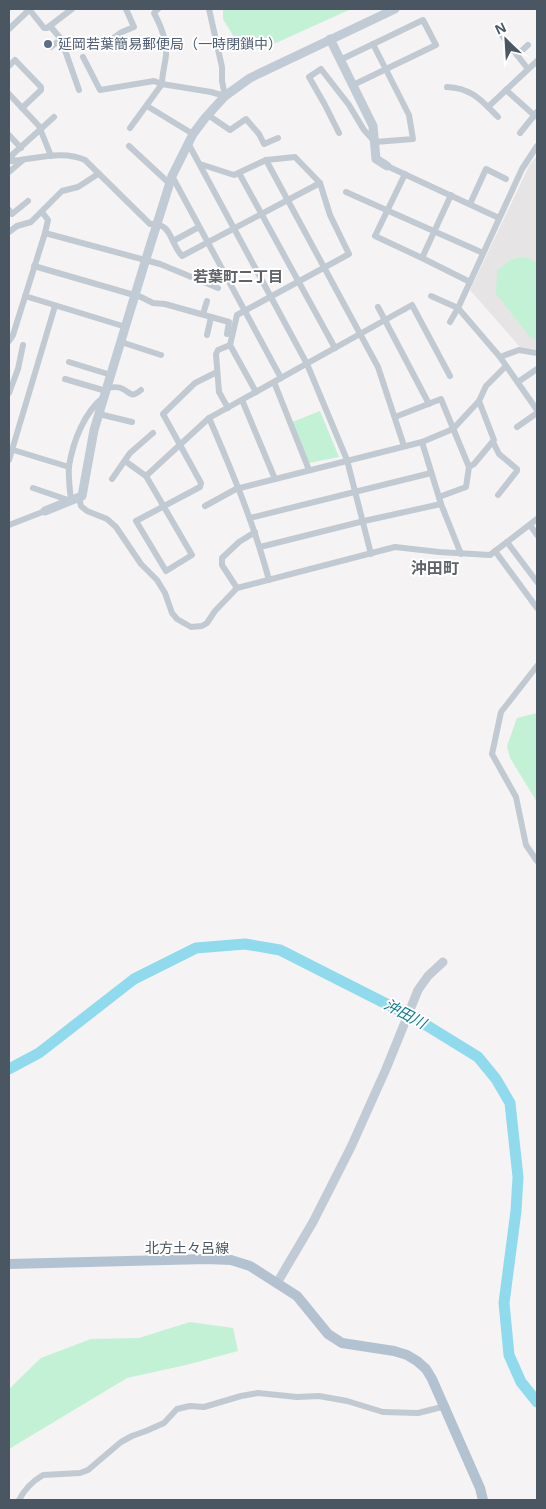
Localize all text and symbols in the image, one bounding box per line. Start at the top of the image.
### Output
north arrow [481,15,531,65]
text: N [493,19,508,38]
place label: 延岡若葉簡易郵便局（一時閉鎖中） [58,36,282,52]
marker: 延岡若葉簡易郵便局（一時閉鎖中） [42,38,54,50]
district label: 若葉町二丁目 [193,268,283,285]
district label: 沖田町 [411,559,459,577]
water label: 沖田川 [381,995,431,1033]
street label: 北方土々呂線 [145,1240,229,1256]

